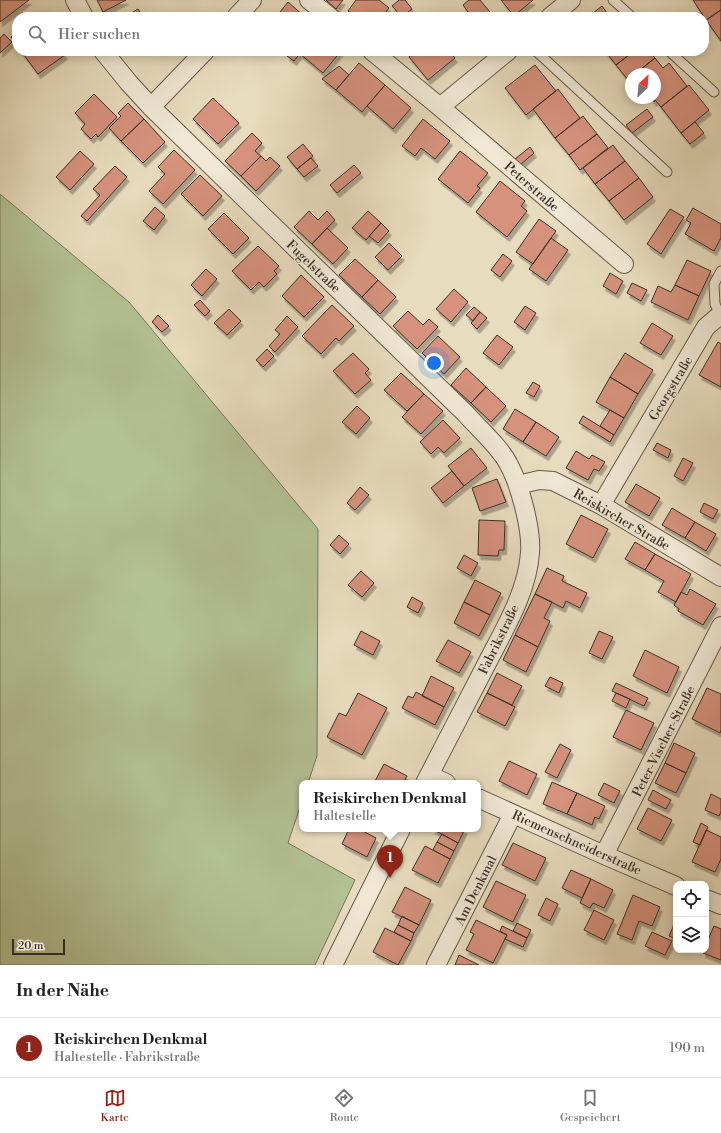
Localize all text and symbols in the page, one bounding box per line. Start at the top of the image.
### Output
search box [12,12,709,56]
icon: search [26,23,48,45]
text: Hier suchen [58,25,140,44]
north arrow [625,68,661,104]
street label: Peterstraße [501,159,562,215]
street label: Fugelstraße [283,237,344,297]
your location [424,353,444,373]
street label: Georgstraße [645,353,697,424]
street label: Reiskircher Straße [570,486,673,554]
street label: Fabrikstraße [475,602,523,677]
street label: Peter-Vischer-Straße [629,683,699,800]
popup [299,780,481,832]
text: Reiskirchen Denkmal [313,789,467,808]
street label: Riemenschneiderstraße [509,807,644,879]
text: Haltestelle [313,808,376,824]
pin: 1 [377,845,403,878]
street label: Am Denkmal [451,853,500,929]
map controls [673,881,709,953]
button: locate [673,881,709,917]
button: layers [673,917,709,953]
scale bar [12,937,65,956]
text: 20 m [18,939,43,953]
text: In der Nähe [16,980,109,1002]
text: Reiskirchen Denkmal [54,1030,208,1049]
text: 1 [26,1040,32,1056]
text: 190 m [669,1040,705,1056]
text: Haltestelle · Fabrikstraße [54,1049,200,1065]
tab: Karte [100,1087,129,1125]
tab: Route [330,1087,359,1125]
tab: Gespeichert [560,1087,621,1125]

